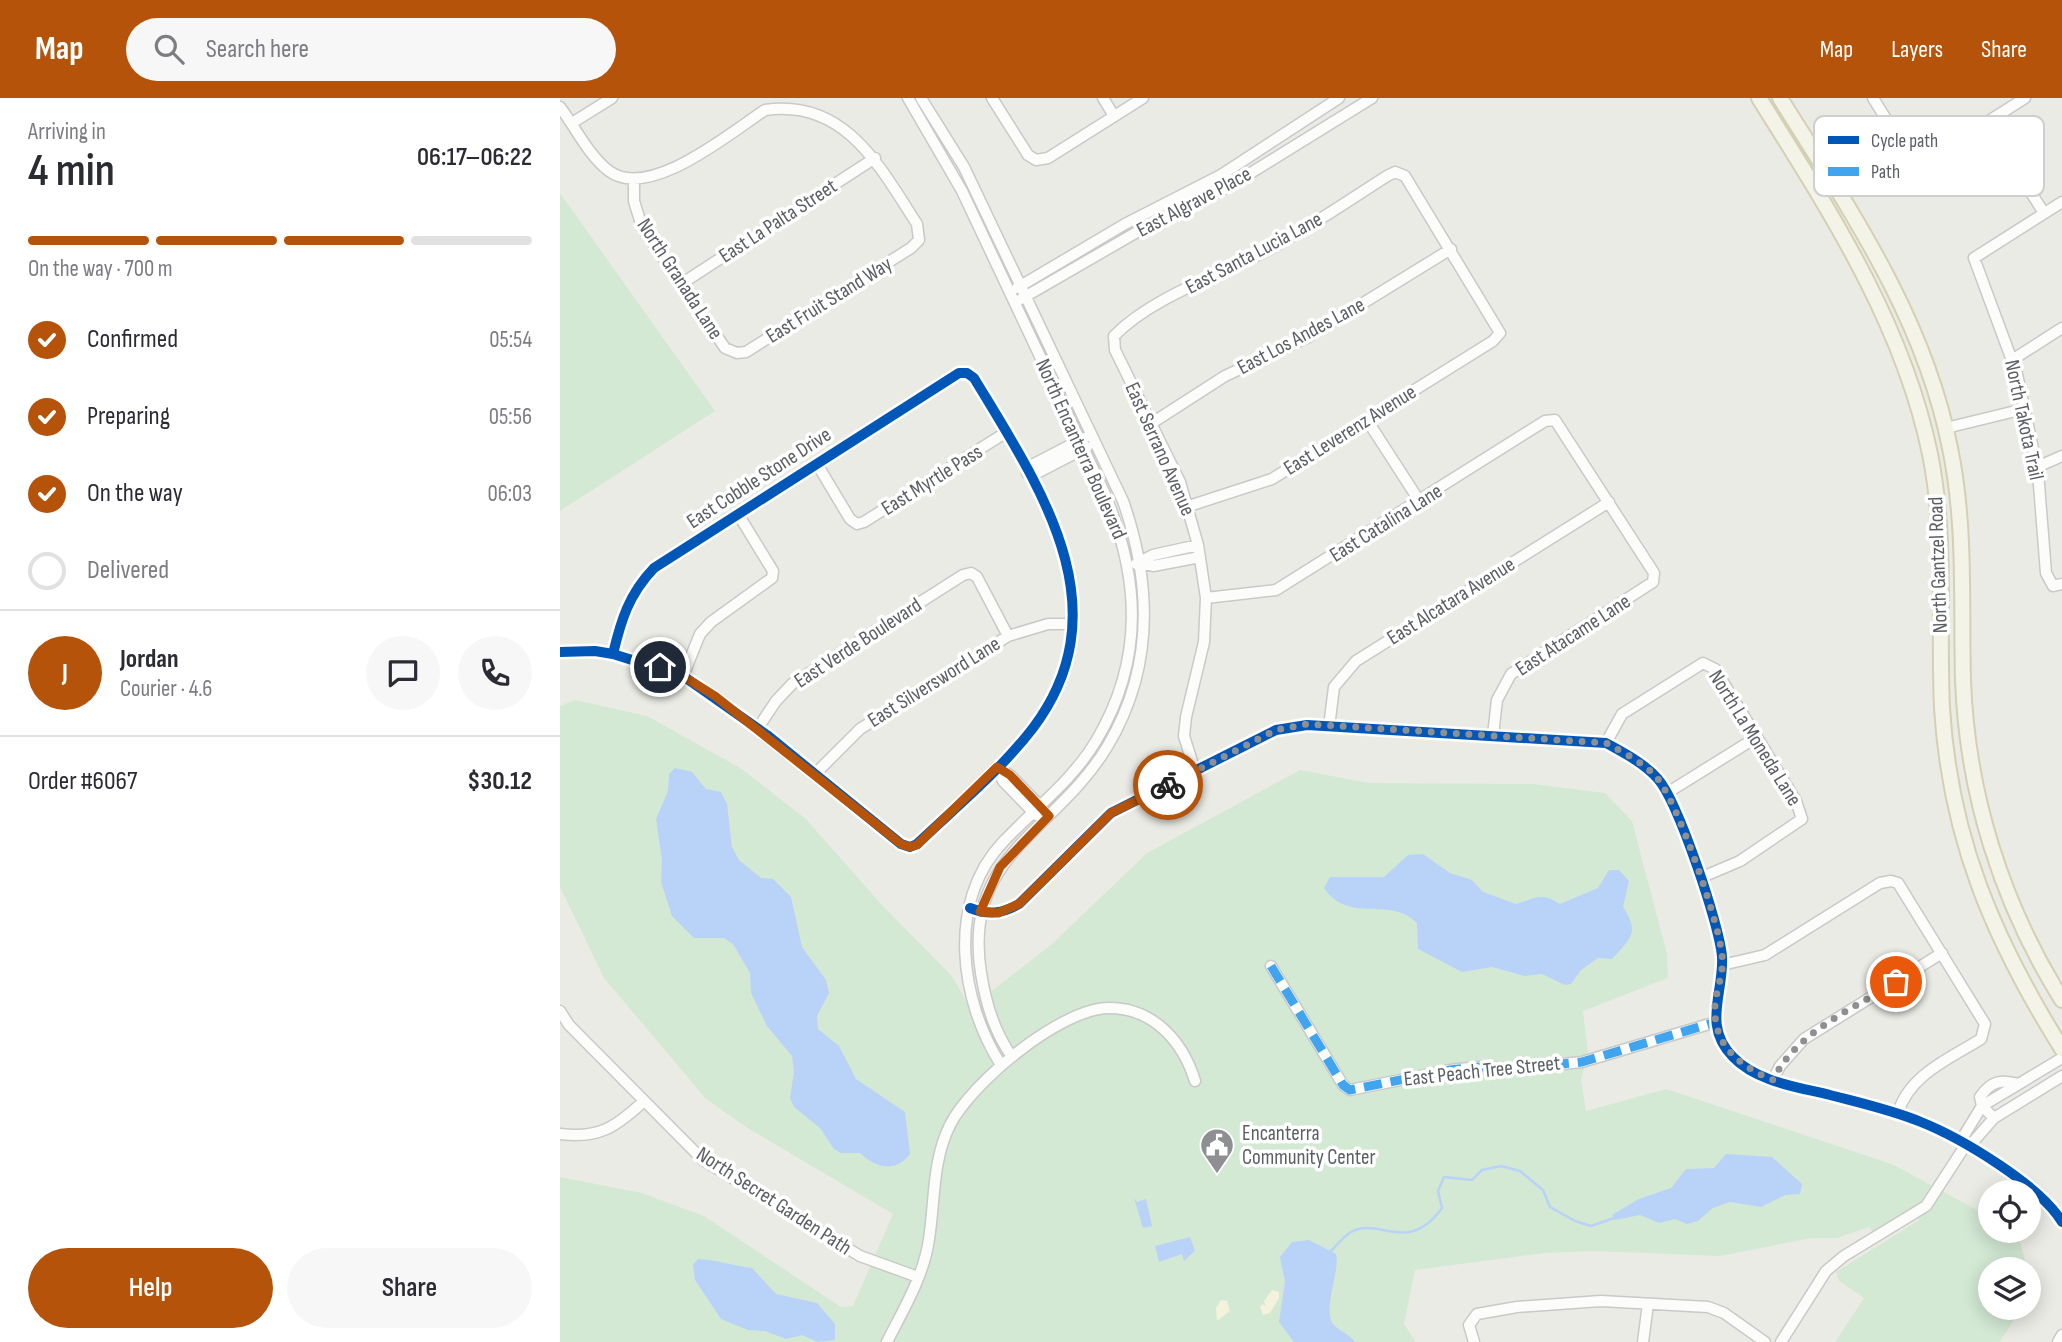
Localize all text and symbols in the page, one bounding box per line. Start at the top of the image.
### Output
search box [126,18,616,81]
text: Map [35,29,84,69]
icon: search [150,30,188,68]
text: Search here [206,34,309,65]
text: Map [1820,35,1853,64]
text: Layers [1891,35,1943,64]
text: Share [1981,35,2027,64]
legend [1814,116,2044,196]
text: Arriving in [28,118,106,146]
text: Cycle path [1871,130,1938,153]
text: 06:17–06:22 [417,142,532,173]
text: 4 min [28,144,115,199]
street label: East Algrave Place [1132,161,1256,243]
text: Path [1871,161,1900,184]
street label: East La Palta Street [714,174,842,268]
street label: East Santa Lucia Lane [1181,206,1327,300]
street label: North Granada Lane [632,214,728,344]
street label: East Fruit Stand Way [761,251,897,349]
text: On the way · 700 m [28,255,173,283]
street label: East Los Andes Lane [1233,292,1369,380]
icon: check [28,321,66,359]
text: Confirmed [87,324,178,355]
text: 05:54 [489,326,532,354]
street label: North Encanterra Boulevard [1030,355,1132,543]
street label: North Takota Trail [1999,358,2049,482]
street label: East Serrano Avenue [1119,378,1201,520]
street label: East Leverenz Avenue [1279,379,1421,481]
icon: check [28,398,66,436]
text: Preparing [87,401,170,432]
text: 05:56 [489,403,532,431]
street label: East Cobble Stone Drive [682,422,836,534]
street label: East Myrtle Pass [877,439,987,521]
icon: check [28,475,66,513]
text: On the way [87,478,183,509]
street label: East Catalina Lane [1325,478,1447,568]
text: 06:03 [487,480,532,508]
street label: North Gantzel Road [1923,496,1953,634]
street label: East Alcatara Avenue [1382,552,1520,650]
text: Delivered [87,555,169,586]
street label: East Atacame Lane [1511,589,1635,681]
street label: East Verde Boulevard [790,593,926,693]
street label: East Silversword Lane [863,631,1005,733]
button: chat [366,636,440,710]
button: phone [458,636,532,710]
pin [630,637,690,697]
text: Jordan [120,644,178,675]
icon: home [641,648,679,686]
text: J [62,658,68,689]
street label: North La Moneda Lane [1703,665,1807,811]
text: Courier · 4.6 [120,675,212,703]
courier [1133,750,1203,820]
text: Order #6067 [28,766,137,797]
text: $30.12 [467,766,532,797]
icon: bike [1149,766,1187,804]
pin [1866,952,1926,1012]
icon: bag [1877,963,1915,1001]
street label: East Peach Tree Street [1403,1050,1561,1092]
place label: Encanterra Community Center [1242,1121,1376,1170]
public building icon: Encanterra Community Center [1198,1126,1236,1175]
street label: North Secret Garden Path [692,1142,856,1260]
map controls [1978,1180,2041,1320]
button: locate [1978,1180,2041,1243]
button: Help [28,1248,273,1328]
button: Share [287,1248,532,1328]
button: layers [1978,1257,2041,1320]

